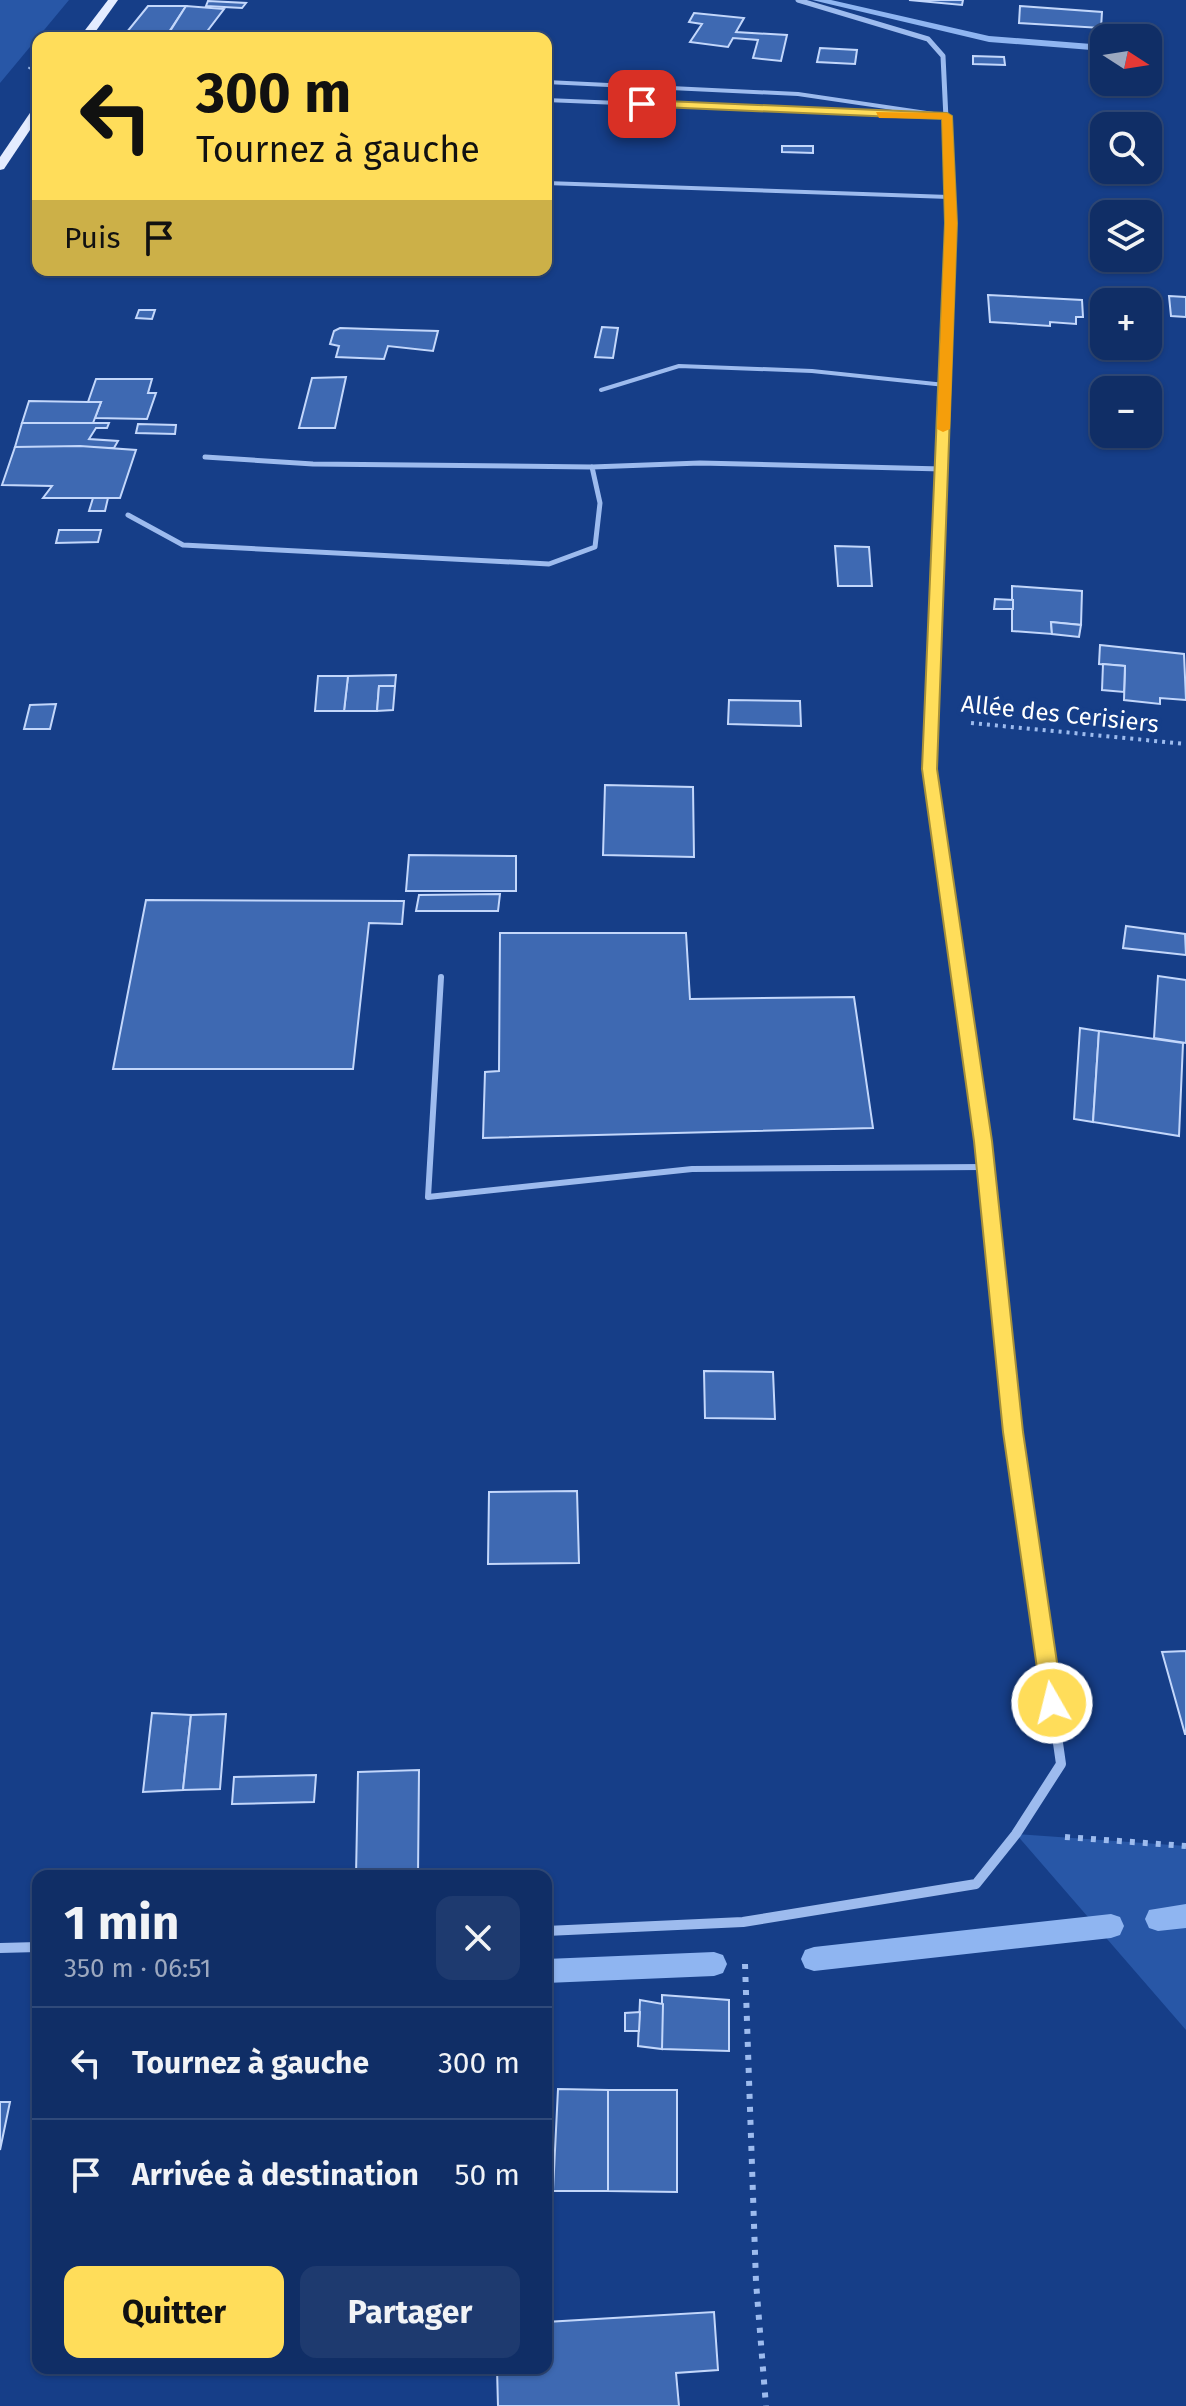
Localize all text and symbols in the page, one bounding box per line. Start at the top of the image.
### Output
north arrow [1090,24,1162,96]
map controls [1090,24,1162,448]
text: 300 m [196,60,351,127]
icon: left [64,64,168,168]
pin [608,70,676,138]
icon: arrive [620,82,664,126]
button: search [1090,112,1162,184]
text: Tournez à gauche [196,128,480,172]
button: layers [1090,200,1162,272]
icon: arrive [137,216,181,260]
text: Puis [64,220,121,256]
button: + [1090,288,1162,360]
button: − [1090,376,1162,448]
street label: Allée des Cerisiers [960,690,1160,738]
position arrow [1010,1661,1094,1745]
text: 1 min [64,1894,179,1952]
button: close [436,1896,520,1980]
text: 350 m · 06:51 [64,1953,211,1984]
icon: left [64,2041,108,2085]
text: Tournez à gauche [132,2045,369,2081]
text: 300 m [438,2045,520,2081]
icon: arrive [64,2153,108,2197]
text: Arrivée à destination [132,2157,419,2193]
text: 50 m [455,2157,520,2193]
button: Quitter [64,2266,284,2358]
button: Partager [300,2266,520,2358]

